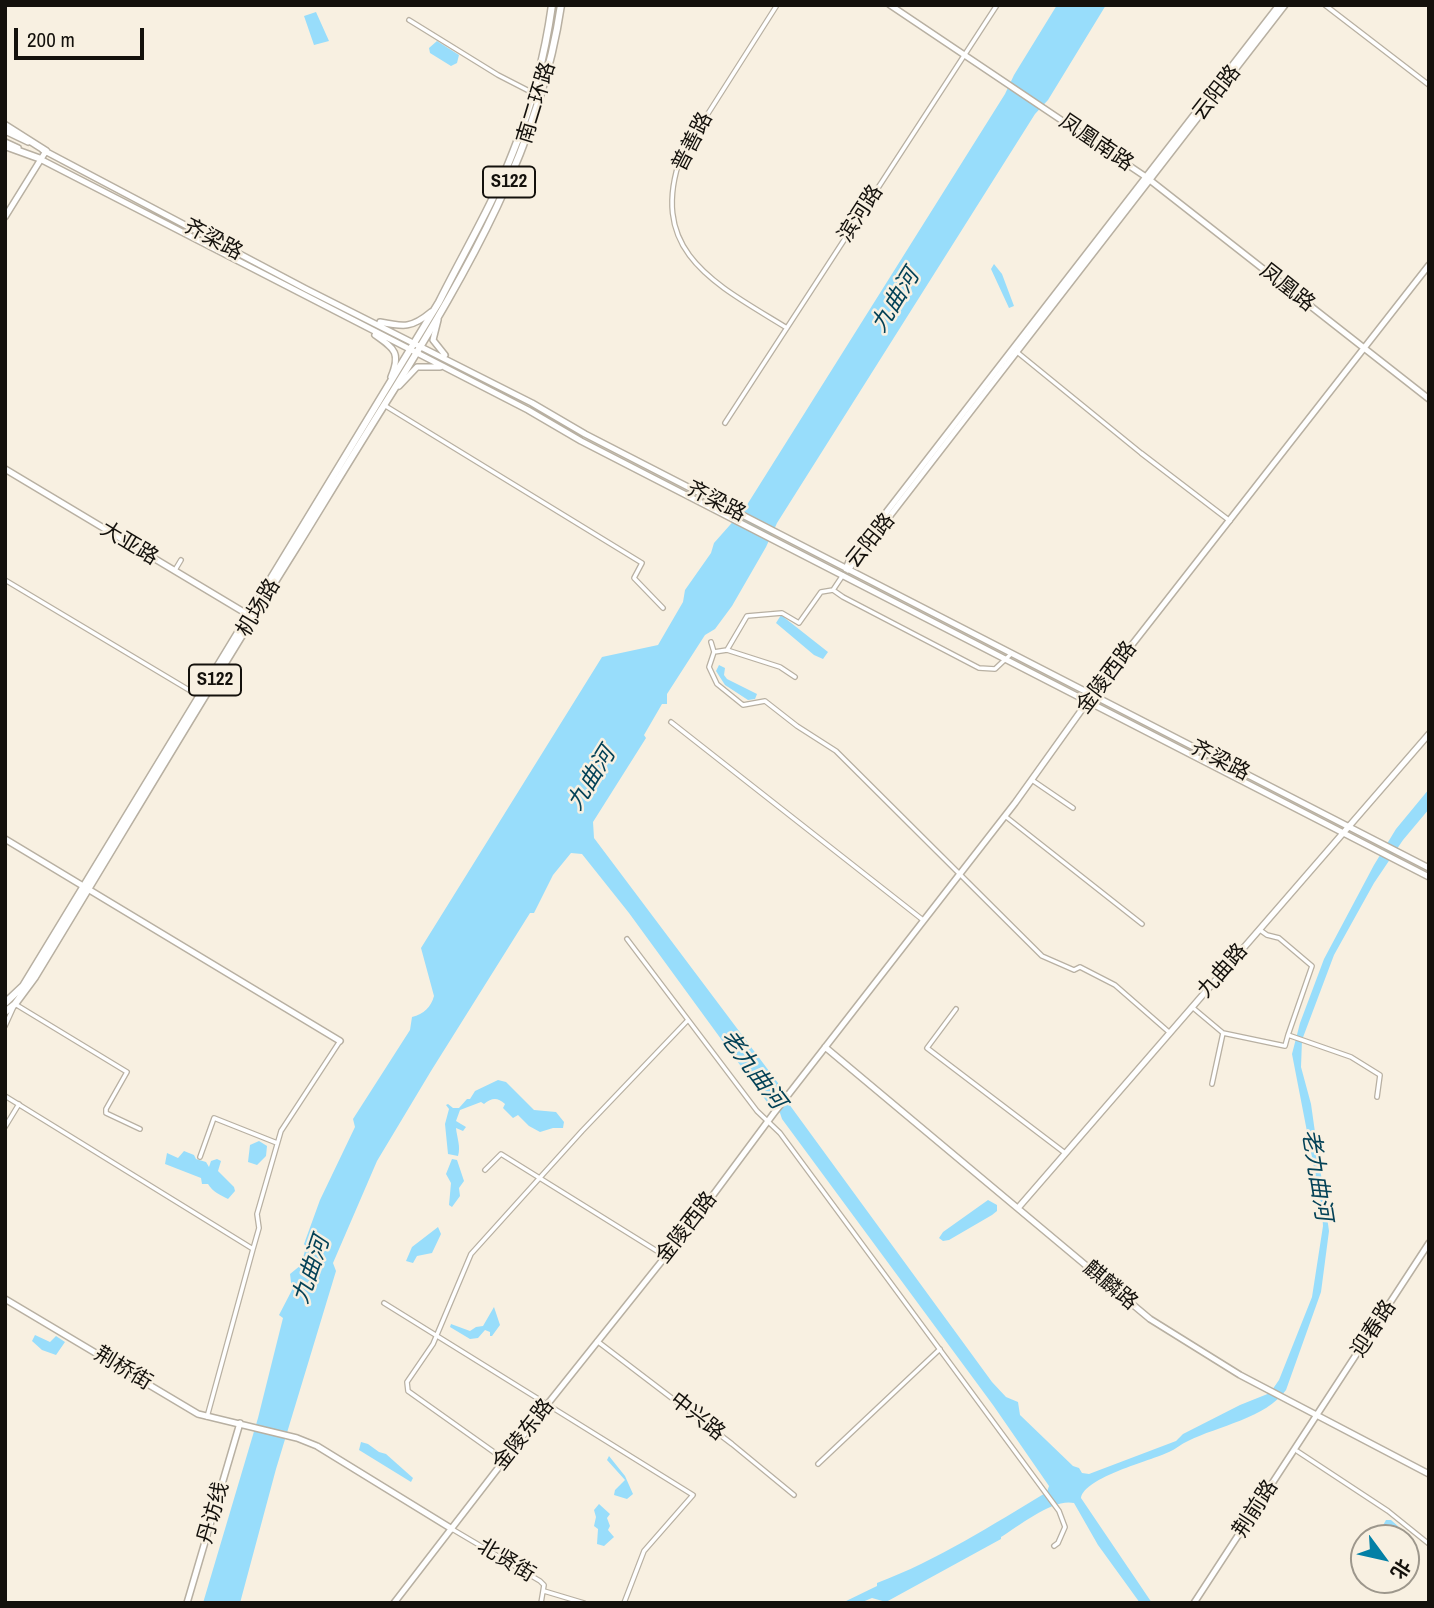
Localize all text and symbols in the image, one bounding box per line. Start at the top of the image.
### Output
scale bar [18,14,147,58]
text: 200 m [27,25,75,54]
street label: 南二环路 [513,59,561,147]
street label: 云阳路 [1188,60,1246,126]
street label: 普善路 [667,108,719,176]
street label: 凤凰南路 [1054,109,1138,177]
road number: S122 [483,166,535,198]
street label: 滨河路 [833,181,889,247]
street label: 齐梁路 [179,214,247,266]
street label: 凤凰路 [1254,259,1320,317]
water label: 九曲河 [866,264,926,338]
street label: 齐梁路 [682,476,750,528]
street label: 云阳路 [841,509,901,573]
street label: 大亚路 [96,517,162,571]
street label: 机场路 [232,575,286,641]
street label: 金陵西路 [1072,637,1142,719]
road number: S122 [189,664,241,695]
street label: 齐梁路 [1186,735,1254,787]
water label: 九曲河 [562,742,622,816]
street label: 九曲路 [1193,939,1253,1003]
water label: 老九曲河 [713,1025,791,1115]
water label: 老九曲河 [1295,1127,1337,1223]
street label: 金陵西路 [651,1187,723,1269]
water label: 九曲河 [288,1233,336,1307]
street label: 麒麟路 [1078,1256,1142,1316]
street label: 迎春路 [1346,1296,1402,1362]
street label: 荆桥街 [90,1342,156,1396]
street label: 中兴路 [664,1388,730,1446]
street label: 金陵东路 [488,1394,560,1476]
street label: 荆前路 [1228,1476,1284,1542]
street label: 丹访线 [193,1479,235,1547]
north arrow [1350,1524,1420,1594]
street label: 北贤街 [473,1534,539,1588]
text: 北 [1385,1554,1417,1584]

